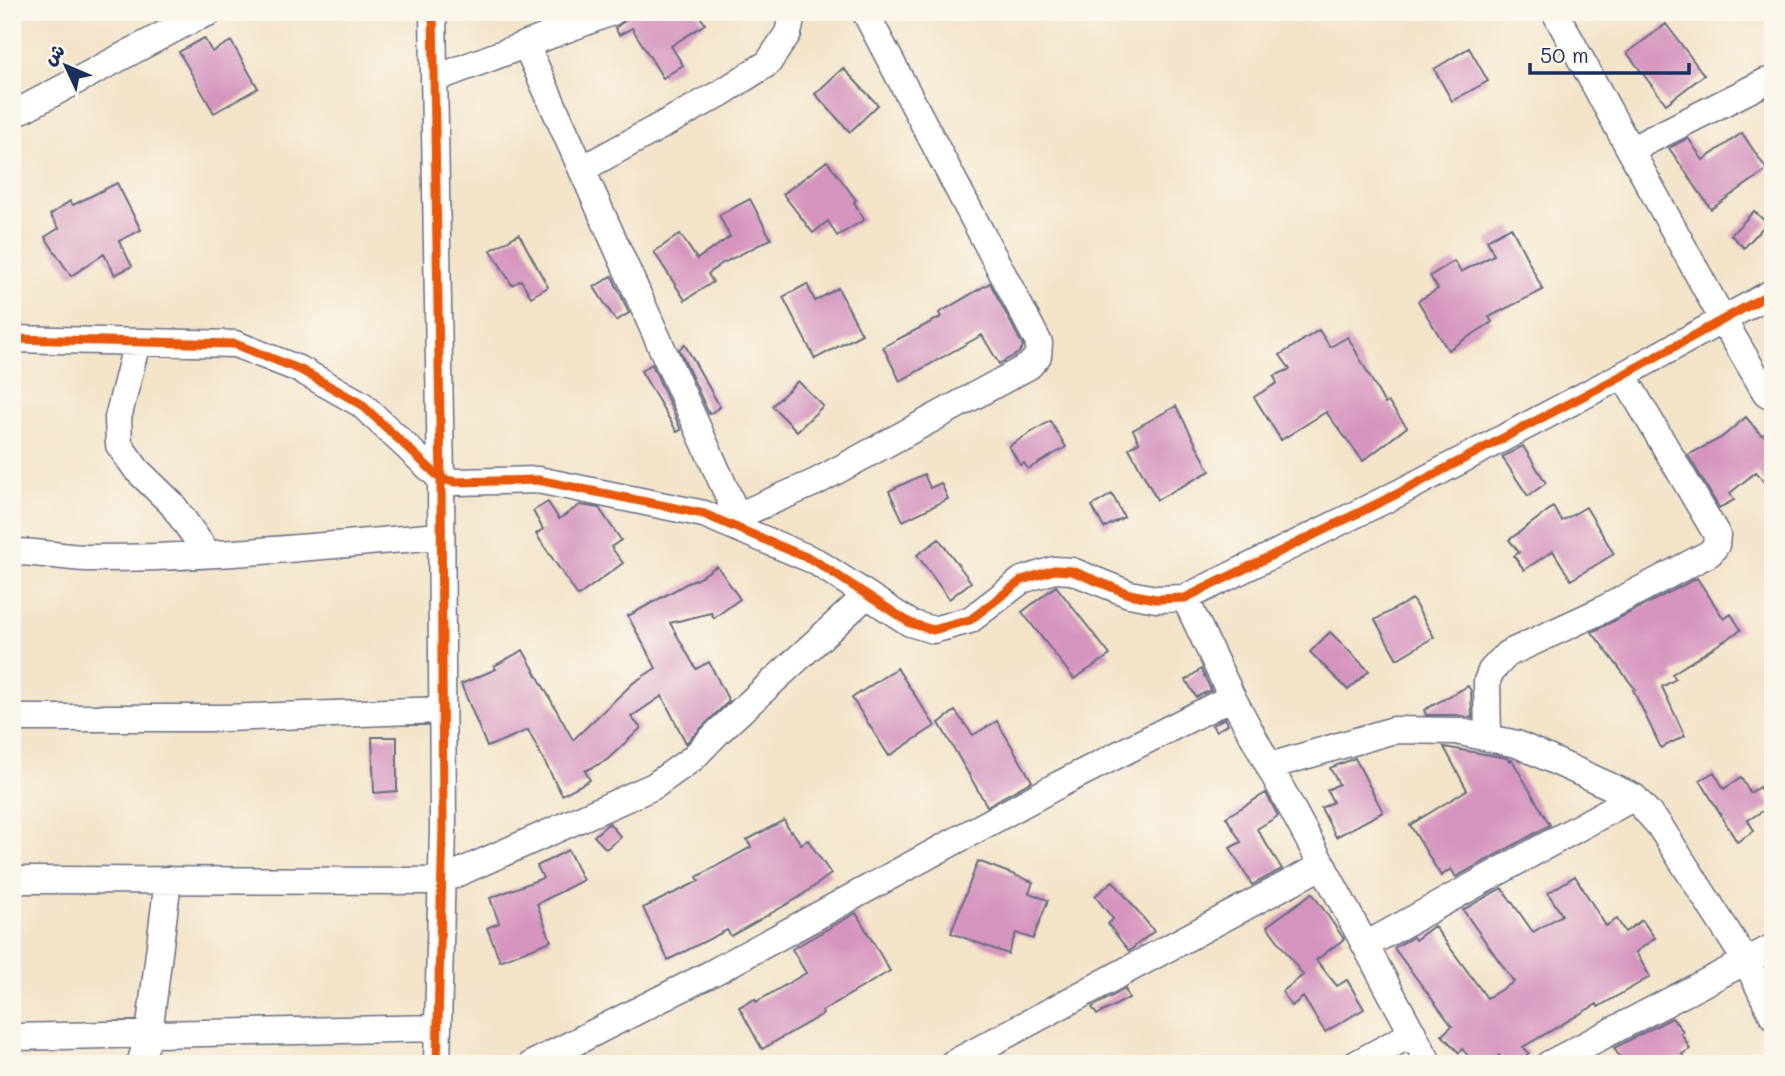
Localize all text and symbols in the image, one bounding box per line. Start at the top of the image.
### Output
north arrow [32,32,102,102]
scale bar [1530,32,1689,76]
text: ش [37,38,70,70]
text: 50 m [1540,41,1589,68]

